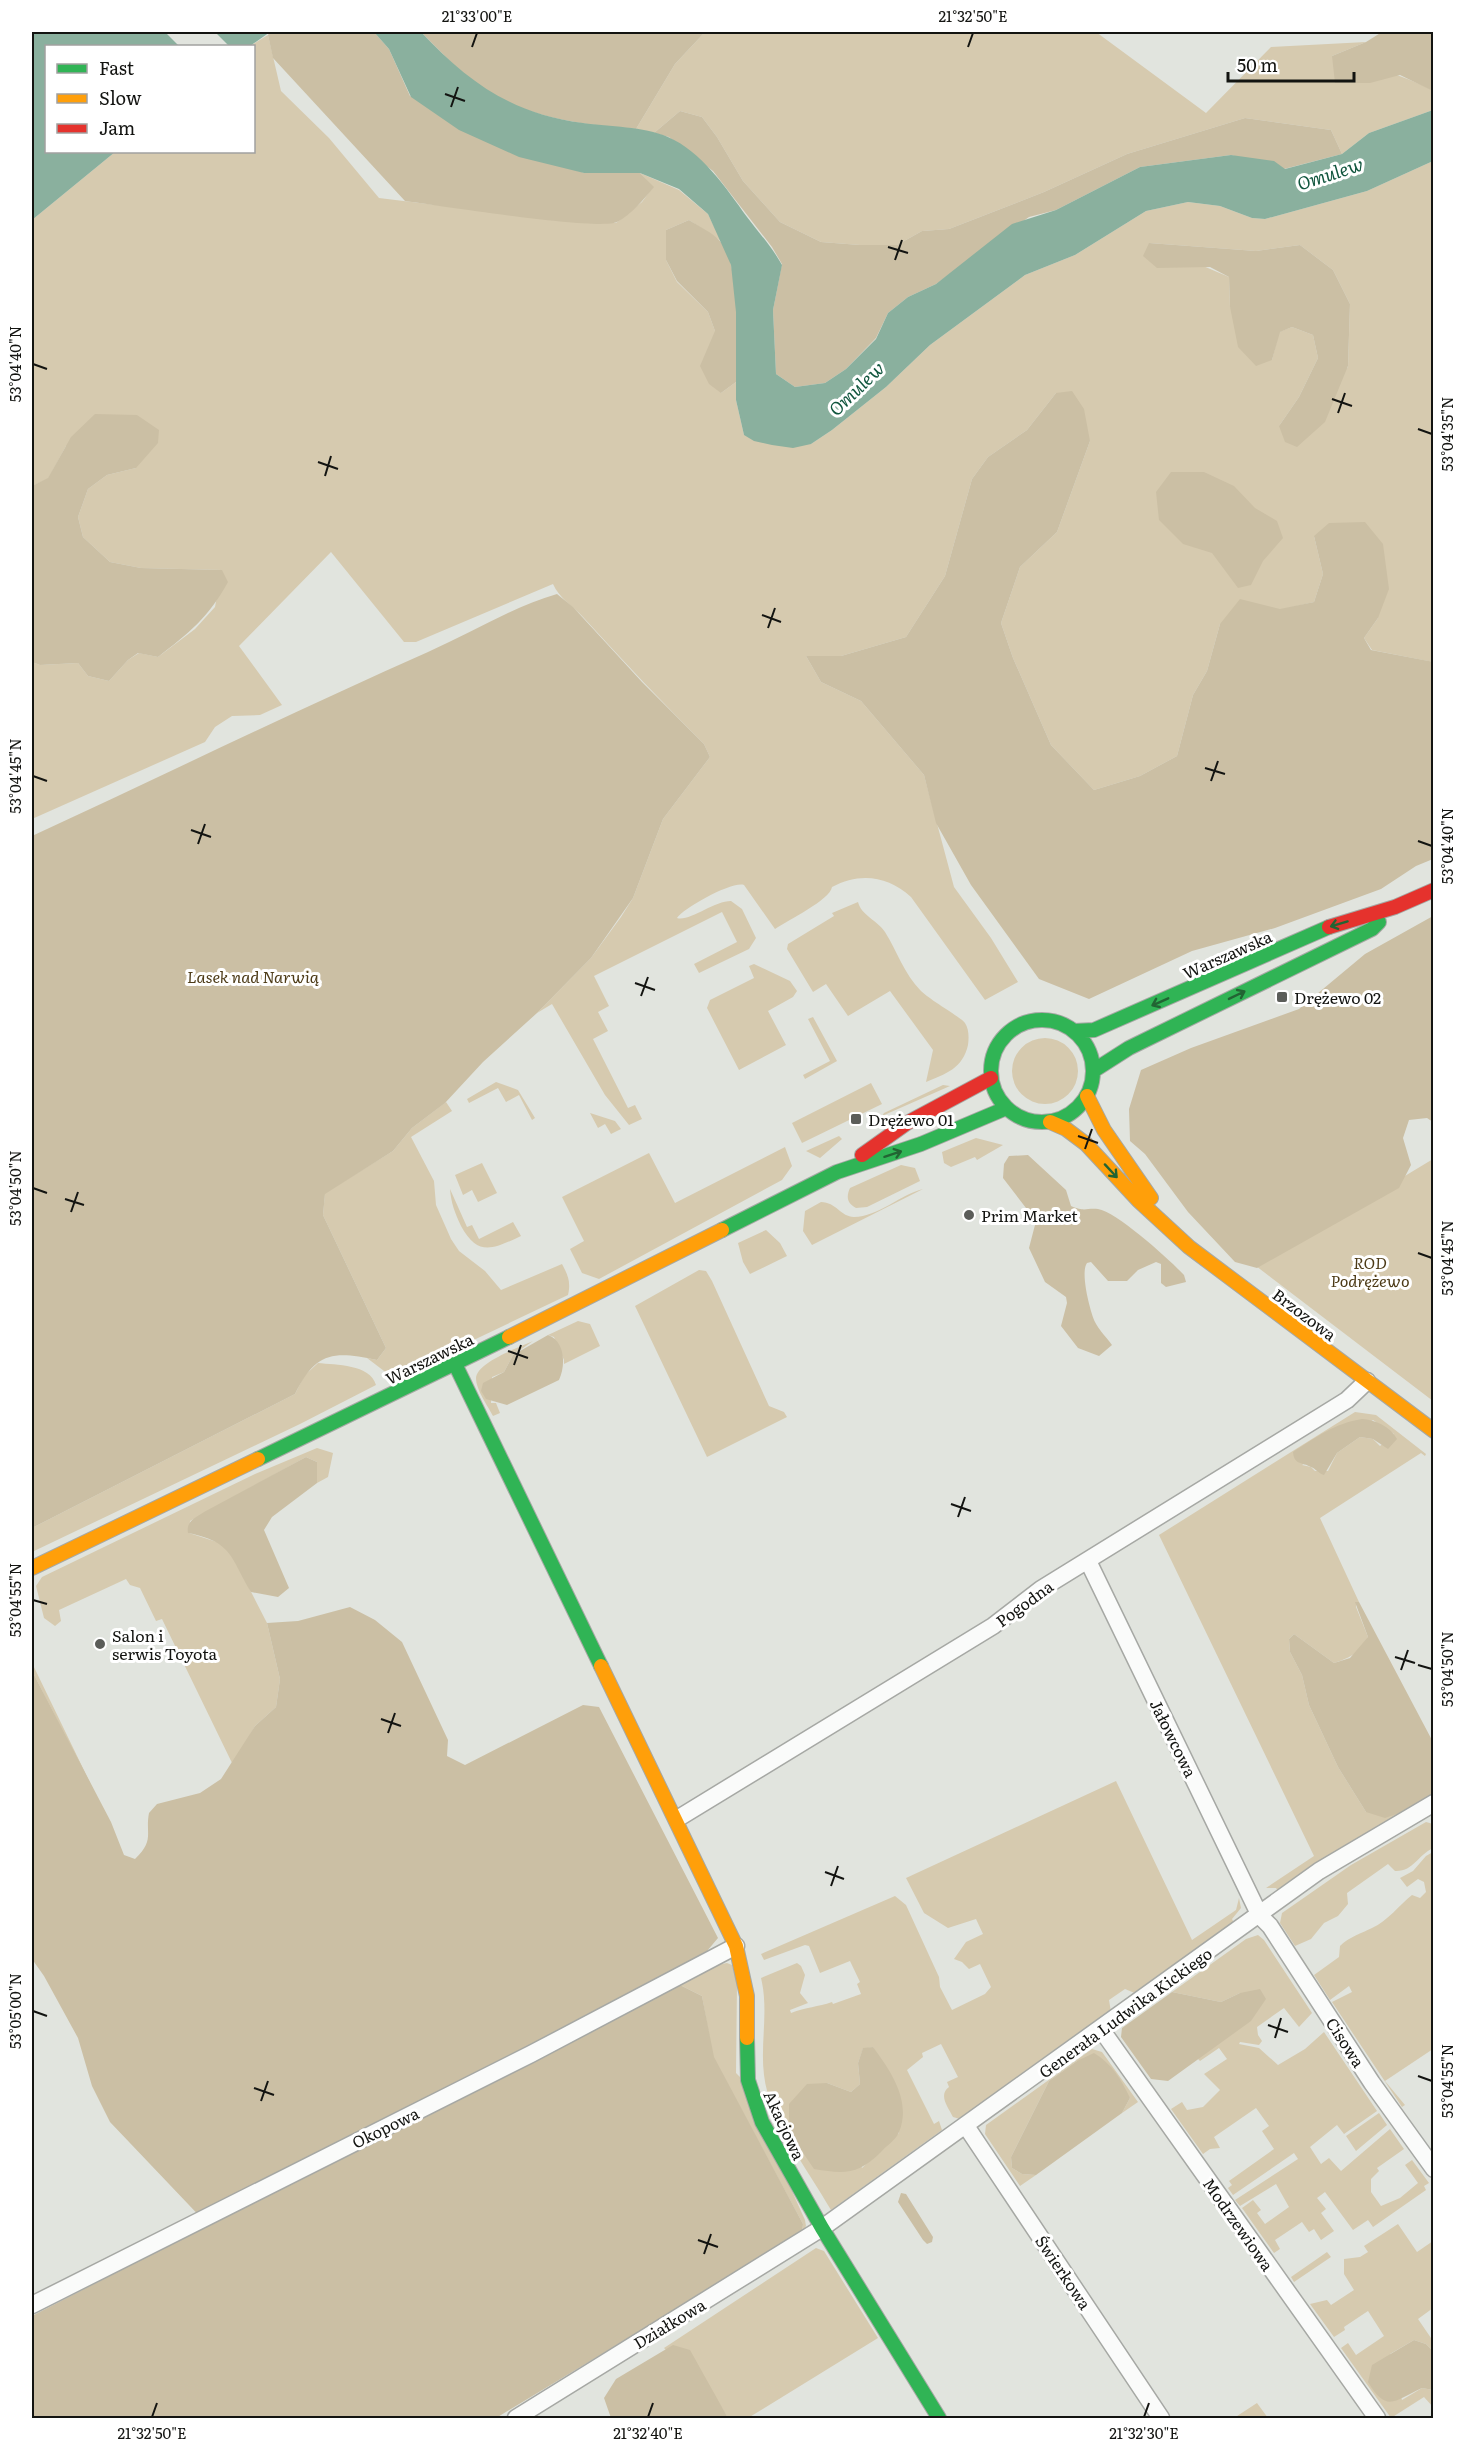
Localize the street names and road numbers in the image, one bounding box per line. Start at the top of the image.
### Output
street label: Warszawska [1178,923,1276,984]
street label: Brzozowa [1268,1282,1342,1346]
street label: Warszawska [381,1326,478,1390]
street label: Pogodna [990,1574,1058,1632]
street label: Jałowcowa [1145,1695,1203,1781]
street label: Generała Ludwika Kickiego [1033,1941,1217,2083]
street label: Cisowa [1321,2012,1371,2072]
street label: Akacjowa [758,2086,812,2164]
street label: Okopowa [347,2100,423,2154]
street label: Modrzewiowa [1198,2173,1280,2276]
street label: Świerkowa [1030,2230,1098,2314]
street label: Działkowa [628,2292,710,2354]

